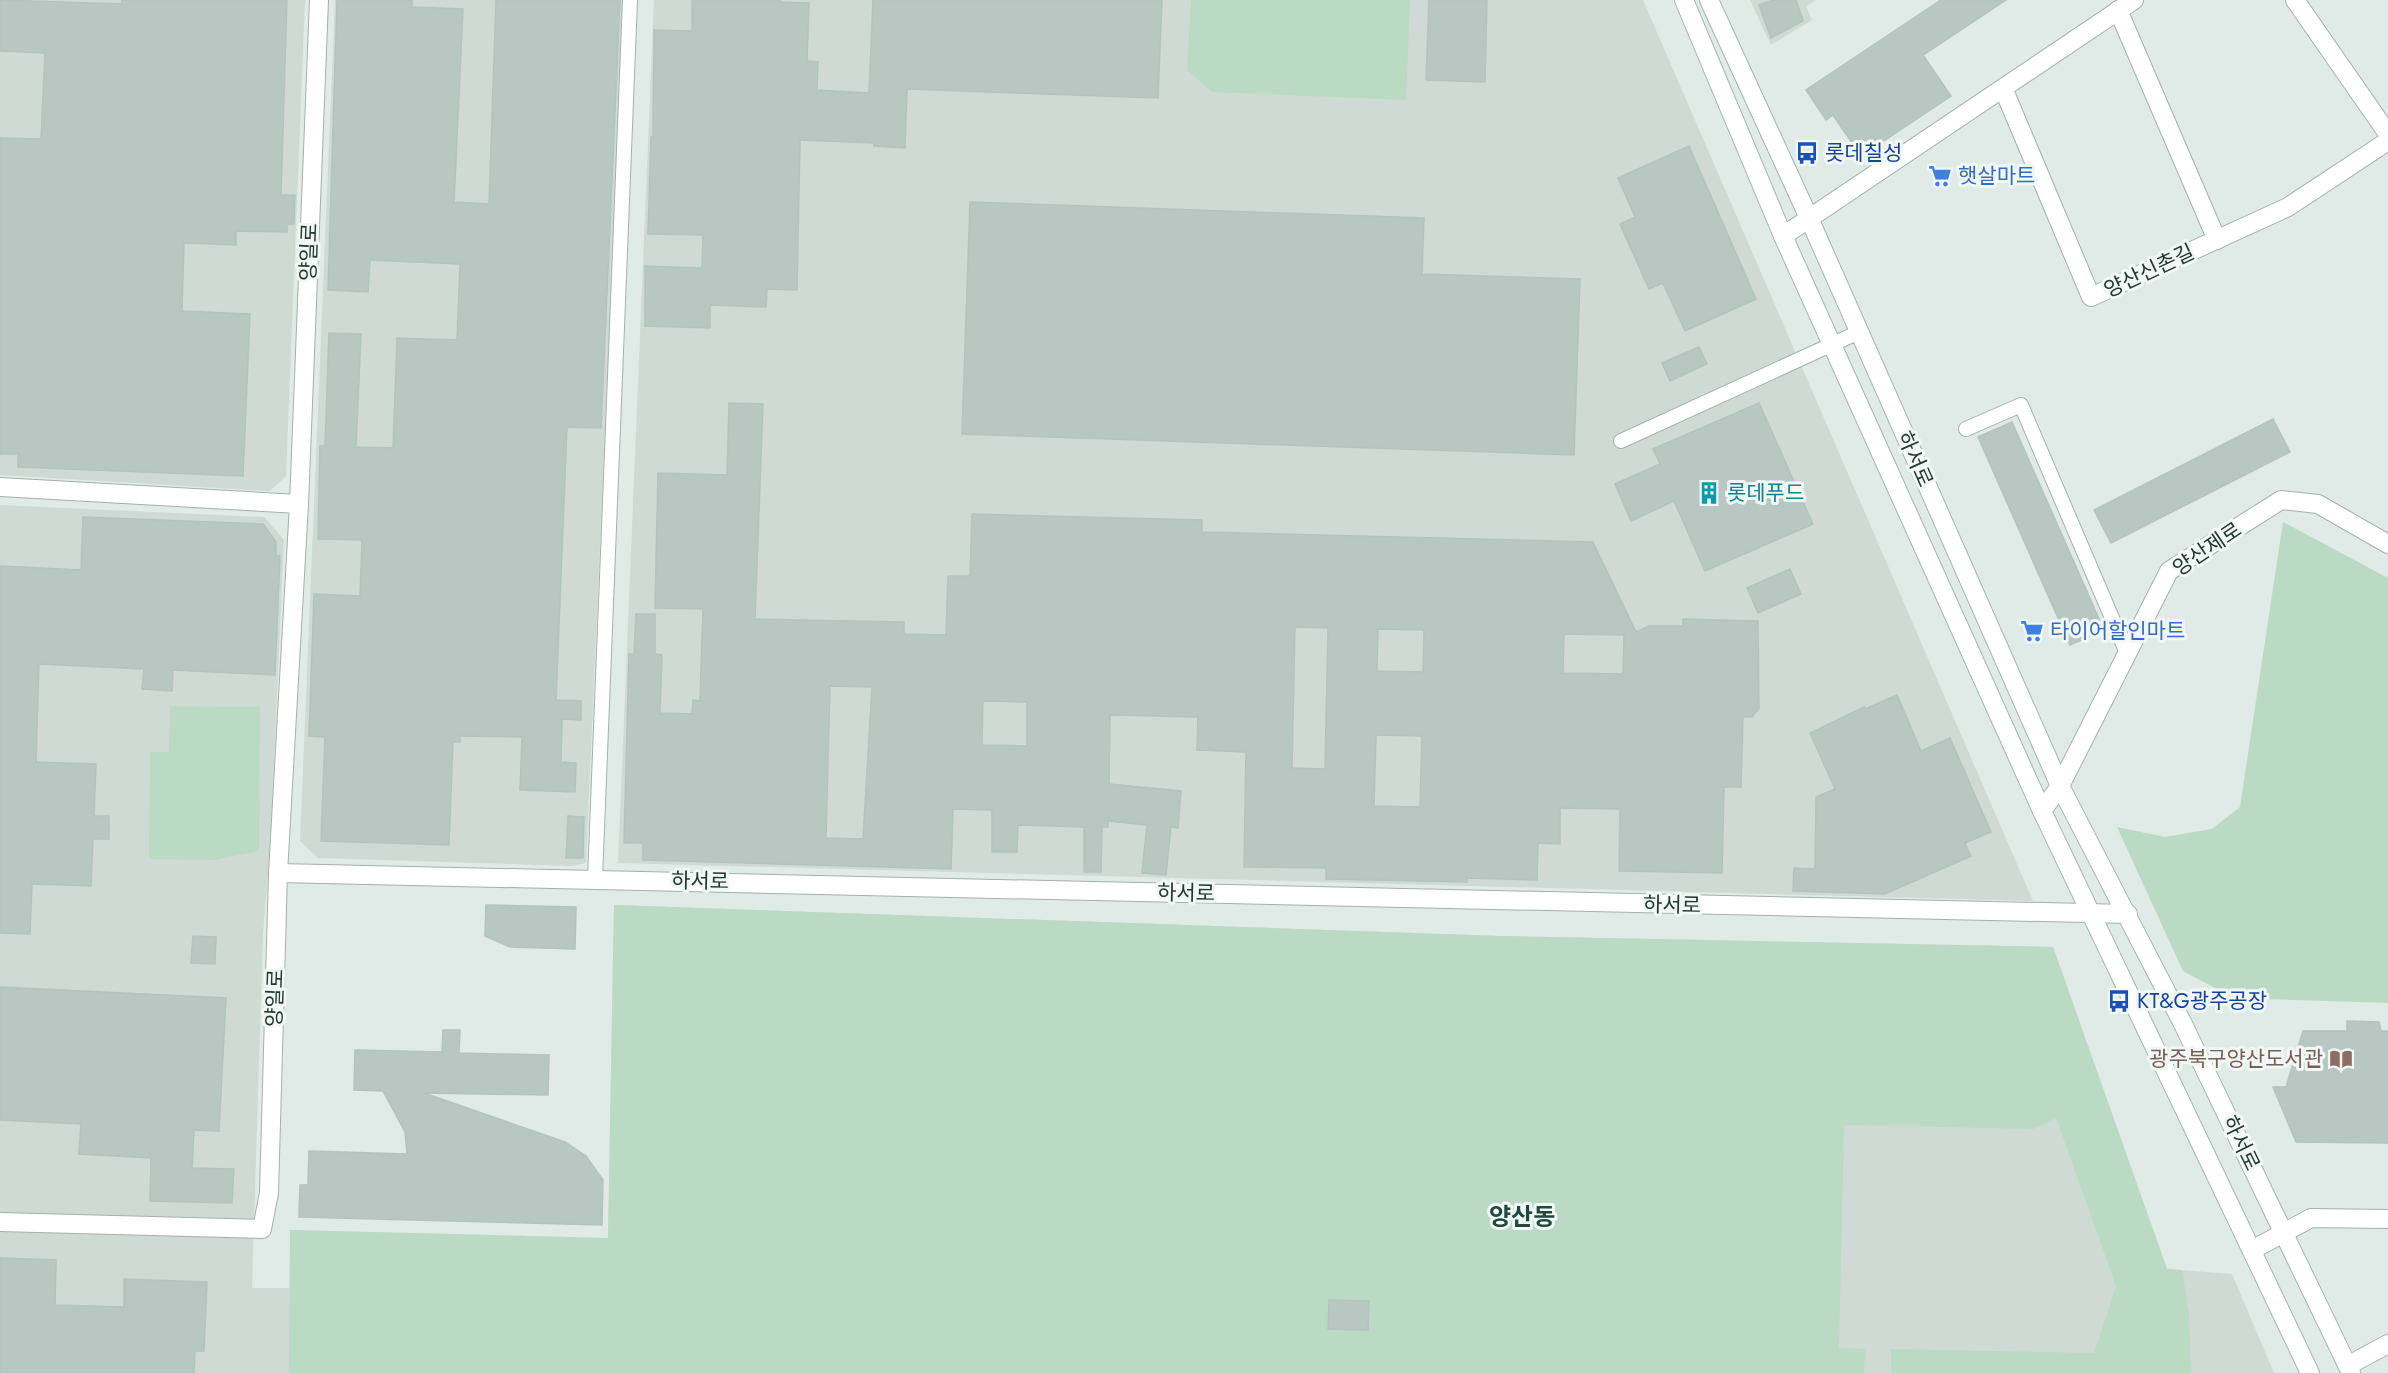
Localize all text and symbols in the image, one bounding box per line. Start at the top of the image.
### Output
place label: 롯데칠성 [1825,138,1902,168]
bus stop icon: 롯데칠성 [1794,140,1820,166]
place label: 햇살마트 [1958,161,2035,191]
supermarket icon: 햇살마트 [1927,163,1953,189]
street label: 양일로 [293,223,325,281]
street label: 양산신촌길 [2099,237,2199,305]
street label: 하서로 [1890,426,1940,492]
place label: 롯데푸드 [1727,478,1804,508]
building icon: 롯데푸드 [1696,480,1722,506]
street label: 양산제로 [2167,515,2247,583]
place label: 타이어할인마트 [2050,616,2185,646]
supermarket icon: 타이어할인마트 [2019,618,2045,644]
street label: 하서로 [671,865,729,897]
street label: 하서로 [1157,877,1215,909]
street label: 하서로 [1643,889,1701,921]
street label: 양일로 [259,969,291,1027]
place label: KT&G광주공장 [2137,986,2267,1016]
bus stop icon: KT&G광주공장 [2106,988,2132,1014]
place label: 광주북구양산도서관 [2149,1044,2323,1074]
library icon: 광주북구양산도서관 [2328,1046,2354,1072]
street label: 하서로 [2215,1110,2267,1176]
district label: 양산동 [1489,1199,1555,1234]

